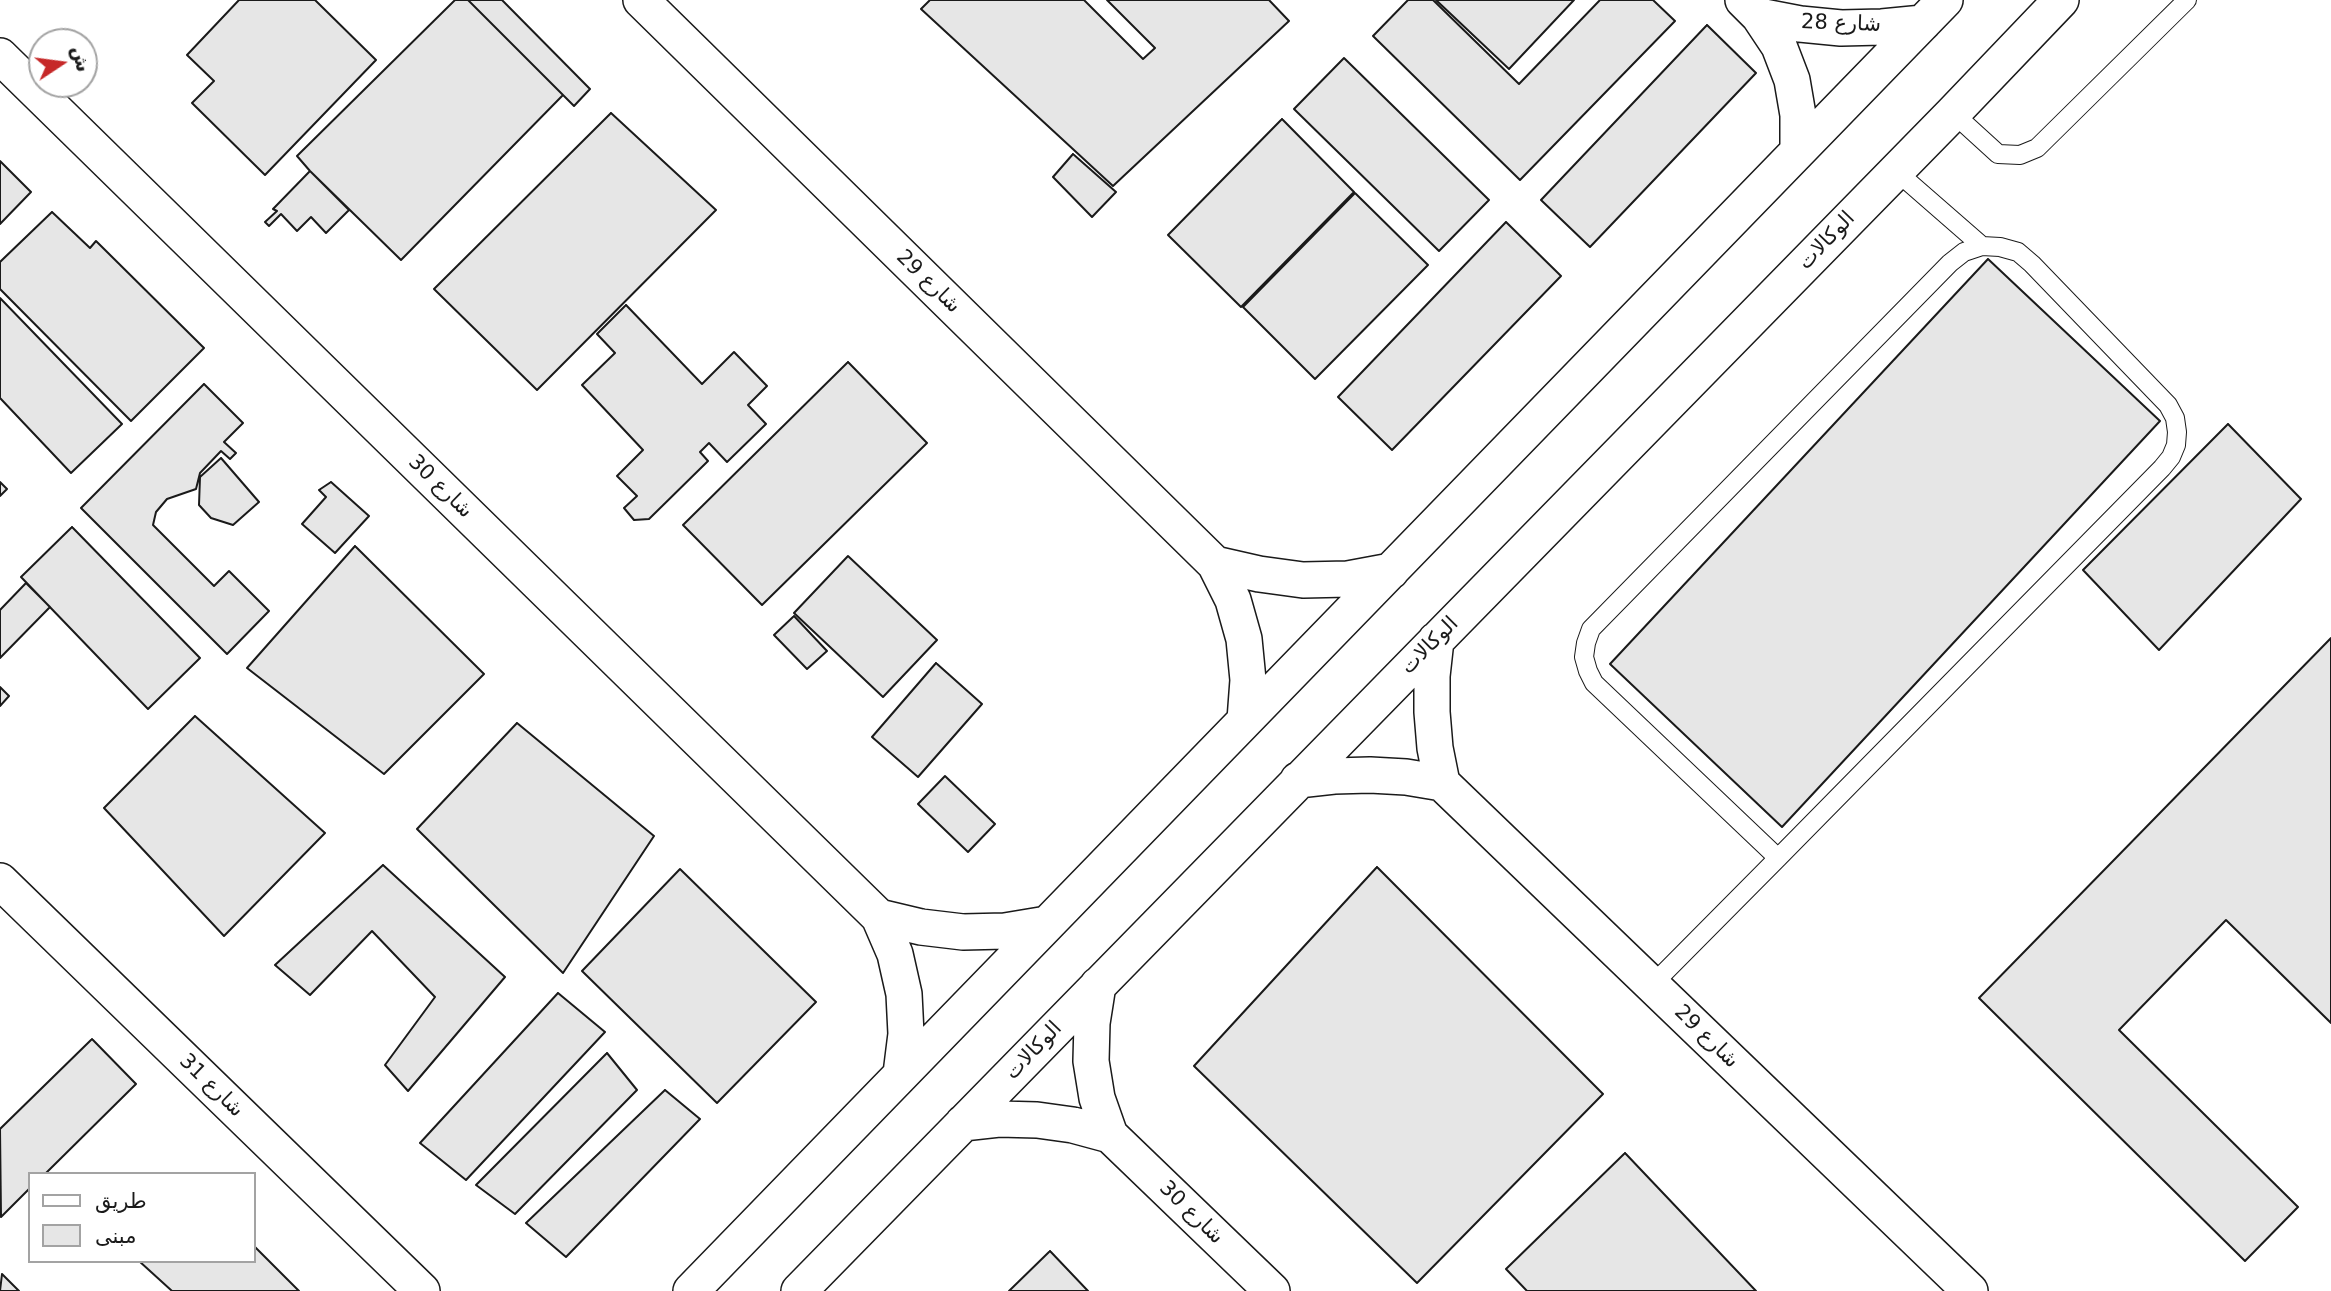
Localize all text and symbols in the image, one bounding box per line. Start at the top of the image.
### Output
street label: شارع 28 [1801,10,1881,38]
north arrow [28,28,98,98]
text: ش [68,43,95,74]
street label: الوكالات [1793,207,1861,275]
street label: شارع 29 [890,245,966,319]
street label: شارع 30 [402,450,478,524]
street label: الوكالات [1396,612,1464,680]
street label: شارع 29 [1668,1000,1744,1074]
street label: الوكالات [1000,1017,1068,1085]
street label: شارع 31 [173,1049,249,1123]
legend [28,1172,256,1263]
street label: شارع 30 [1153,1176,1229,1250]
text: طريق [95,1189,147,1213]
text: مبنى [95,1224,136,1248]

